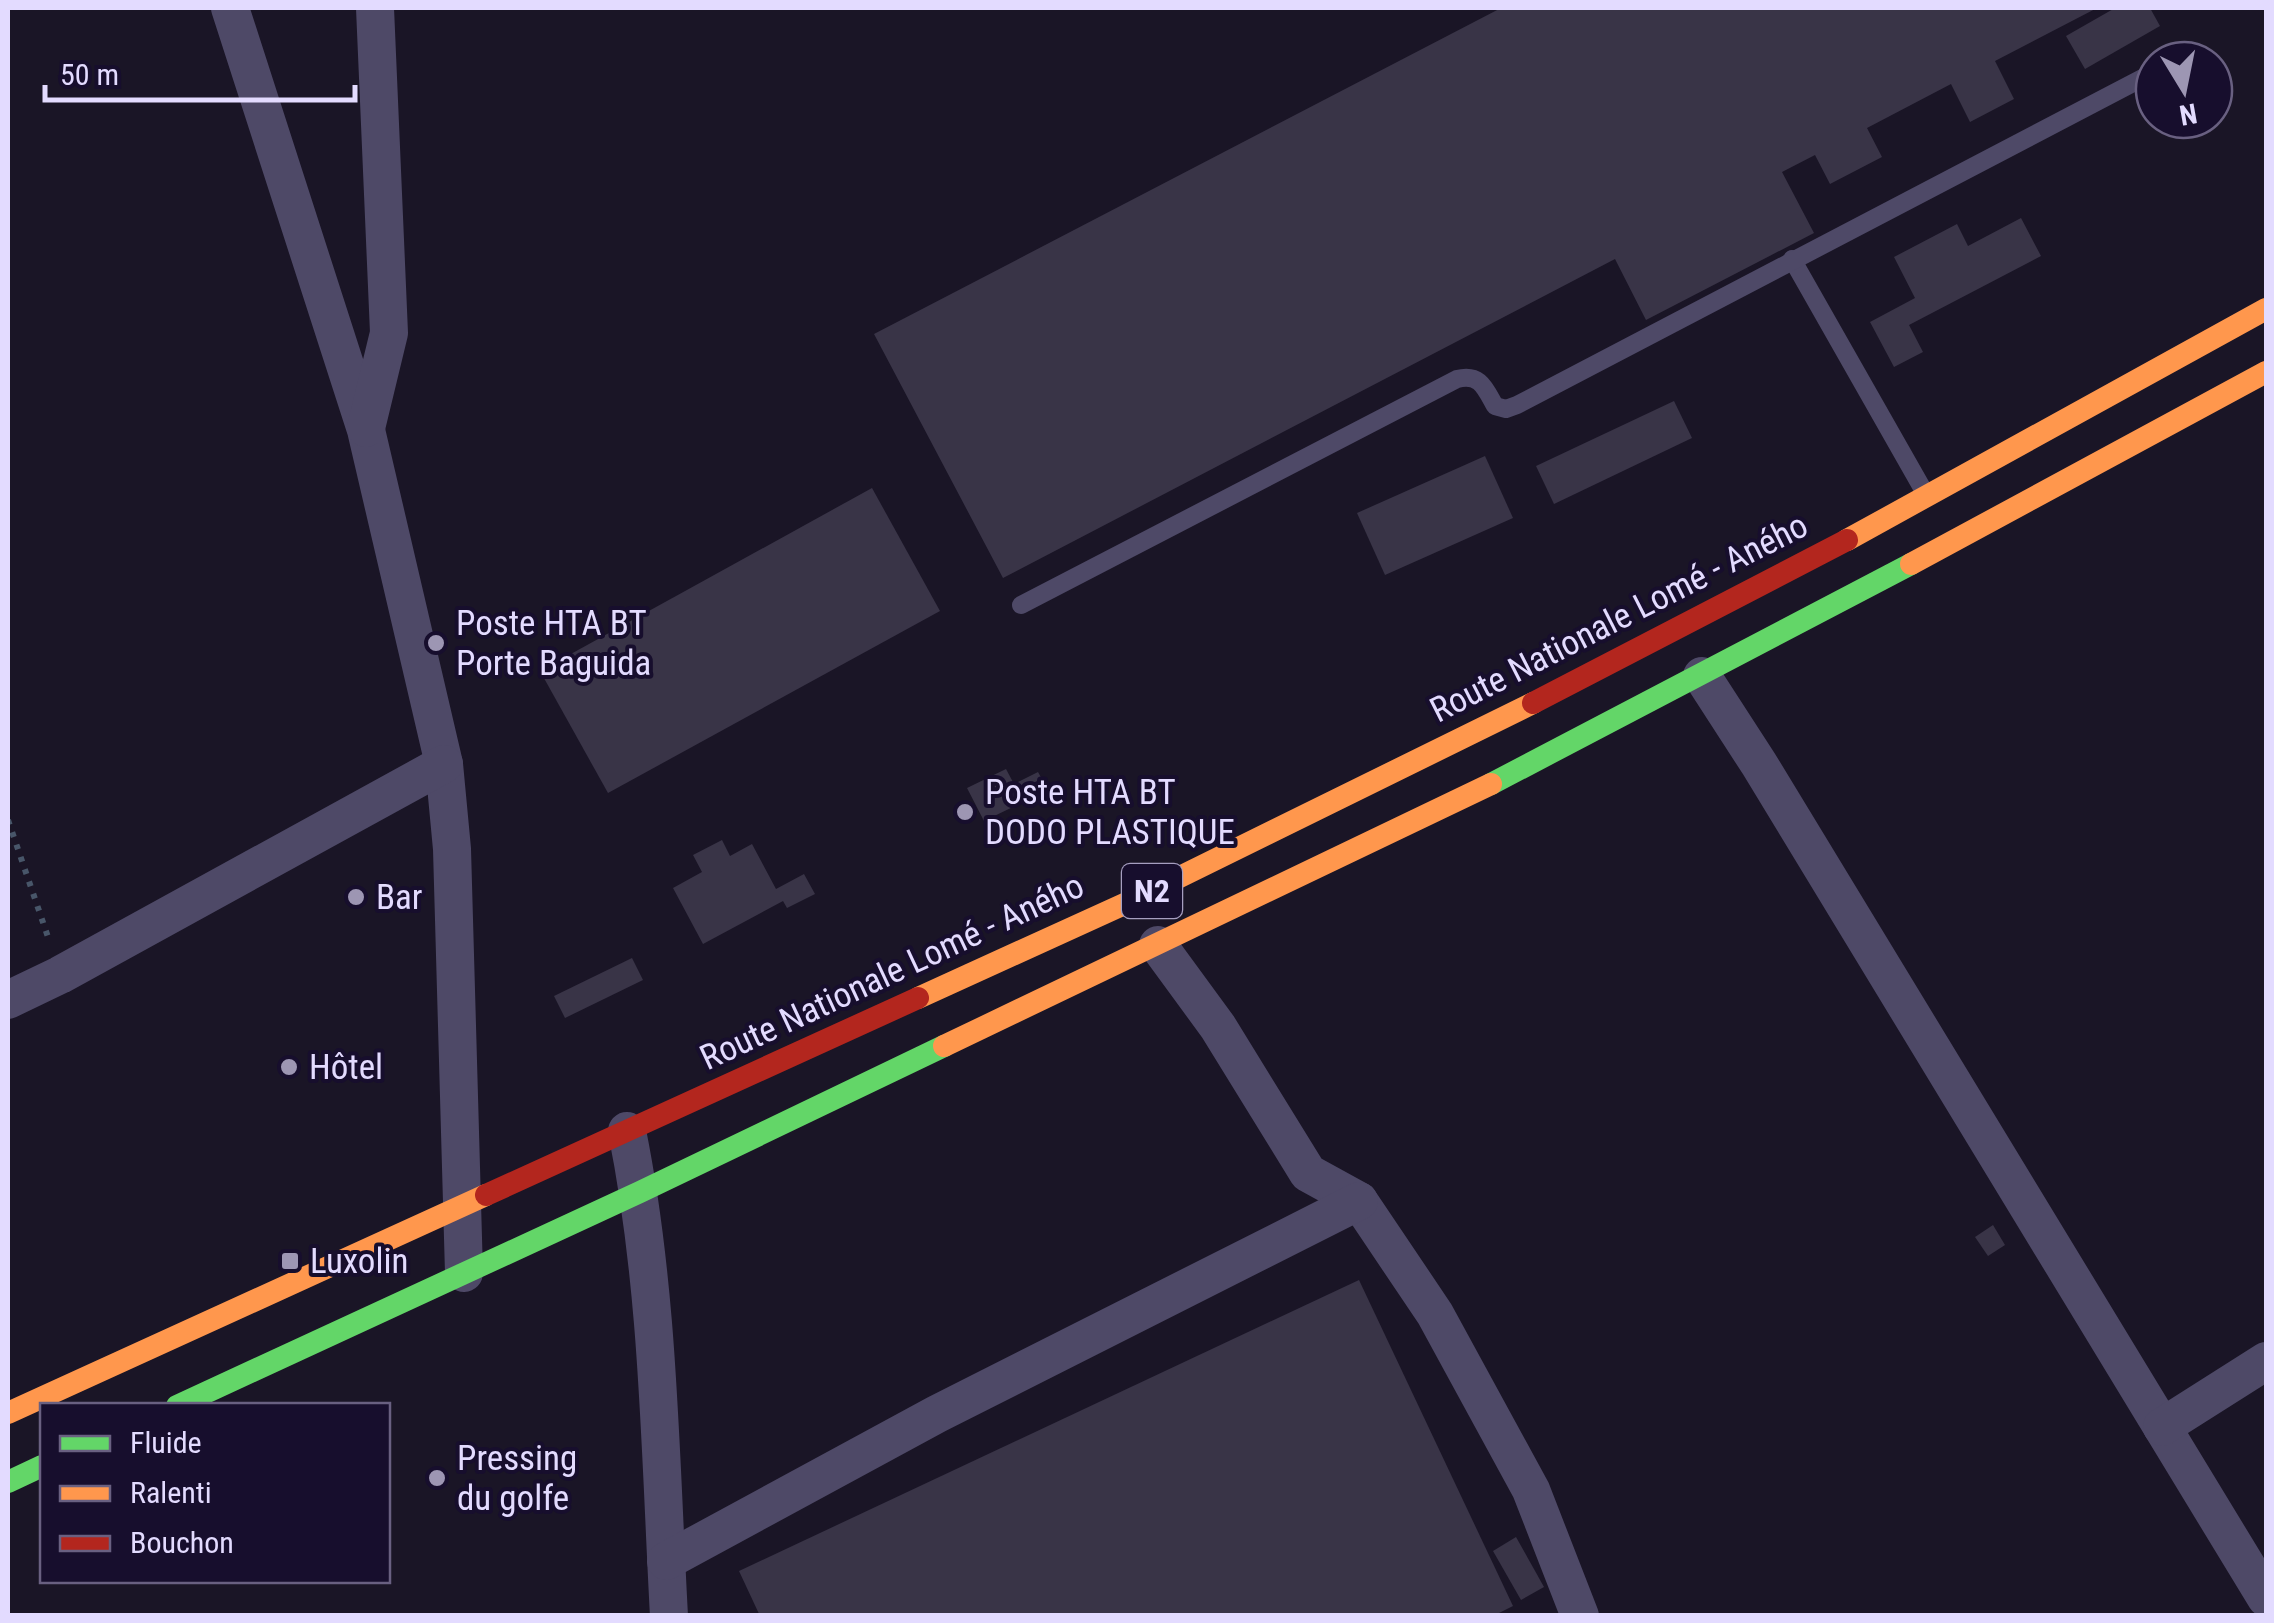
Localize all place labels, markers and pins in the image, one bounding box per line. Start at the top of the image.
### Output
place label: Poste HTA BT Porte Baguida [456,603,651,684]
marker: Poste HTA BT Porte Baguida [425,632,447,654]
place label: Poste HTA BT DODO PLASTIQUE [985,772,1235,853]
marker: Poste HTA BT DODO PLASTIQUE [954,801,976,823]
place label: Bar [376,877,423,918]
marker: Bar [345,886,367,908]
place label: Hôtel [309,1047,383,1088]
marker: Hôtel [278,1056,300,1078]
place label: Luxolin [310,1241,408,1282]
marker: Luxolin [279,1250,301,1272]
place label: Pressing du golfe [457,1438,577,1519]
marker: Pressing du golfe [426,1467,448,1489]

